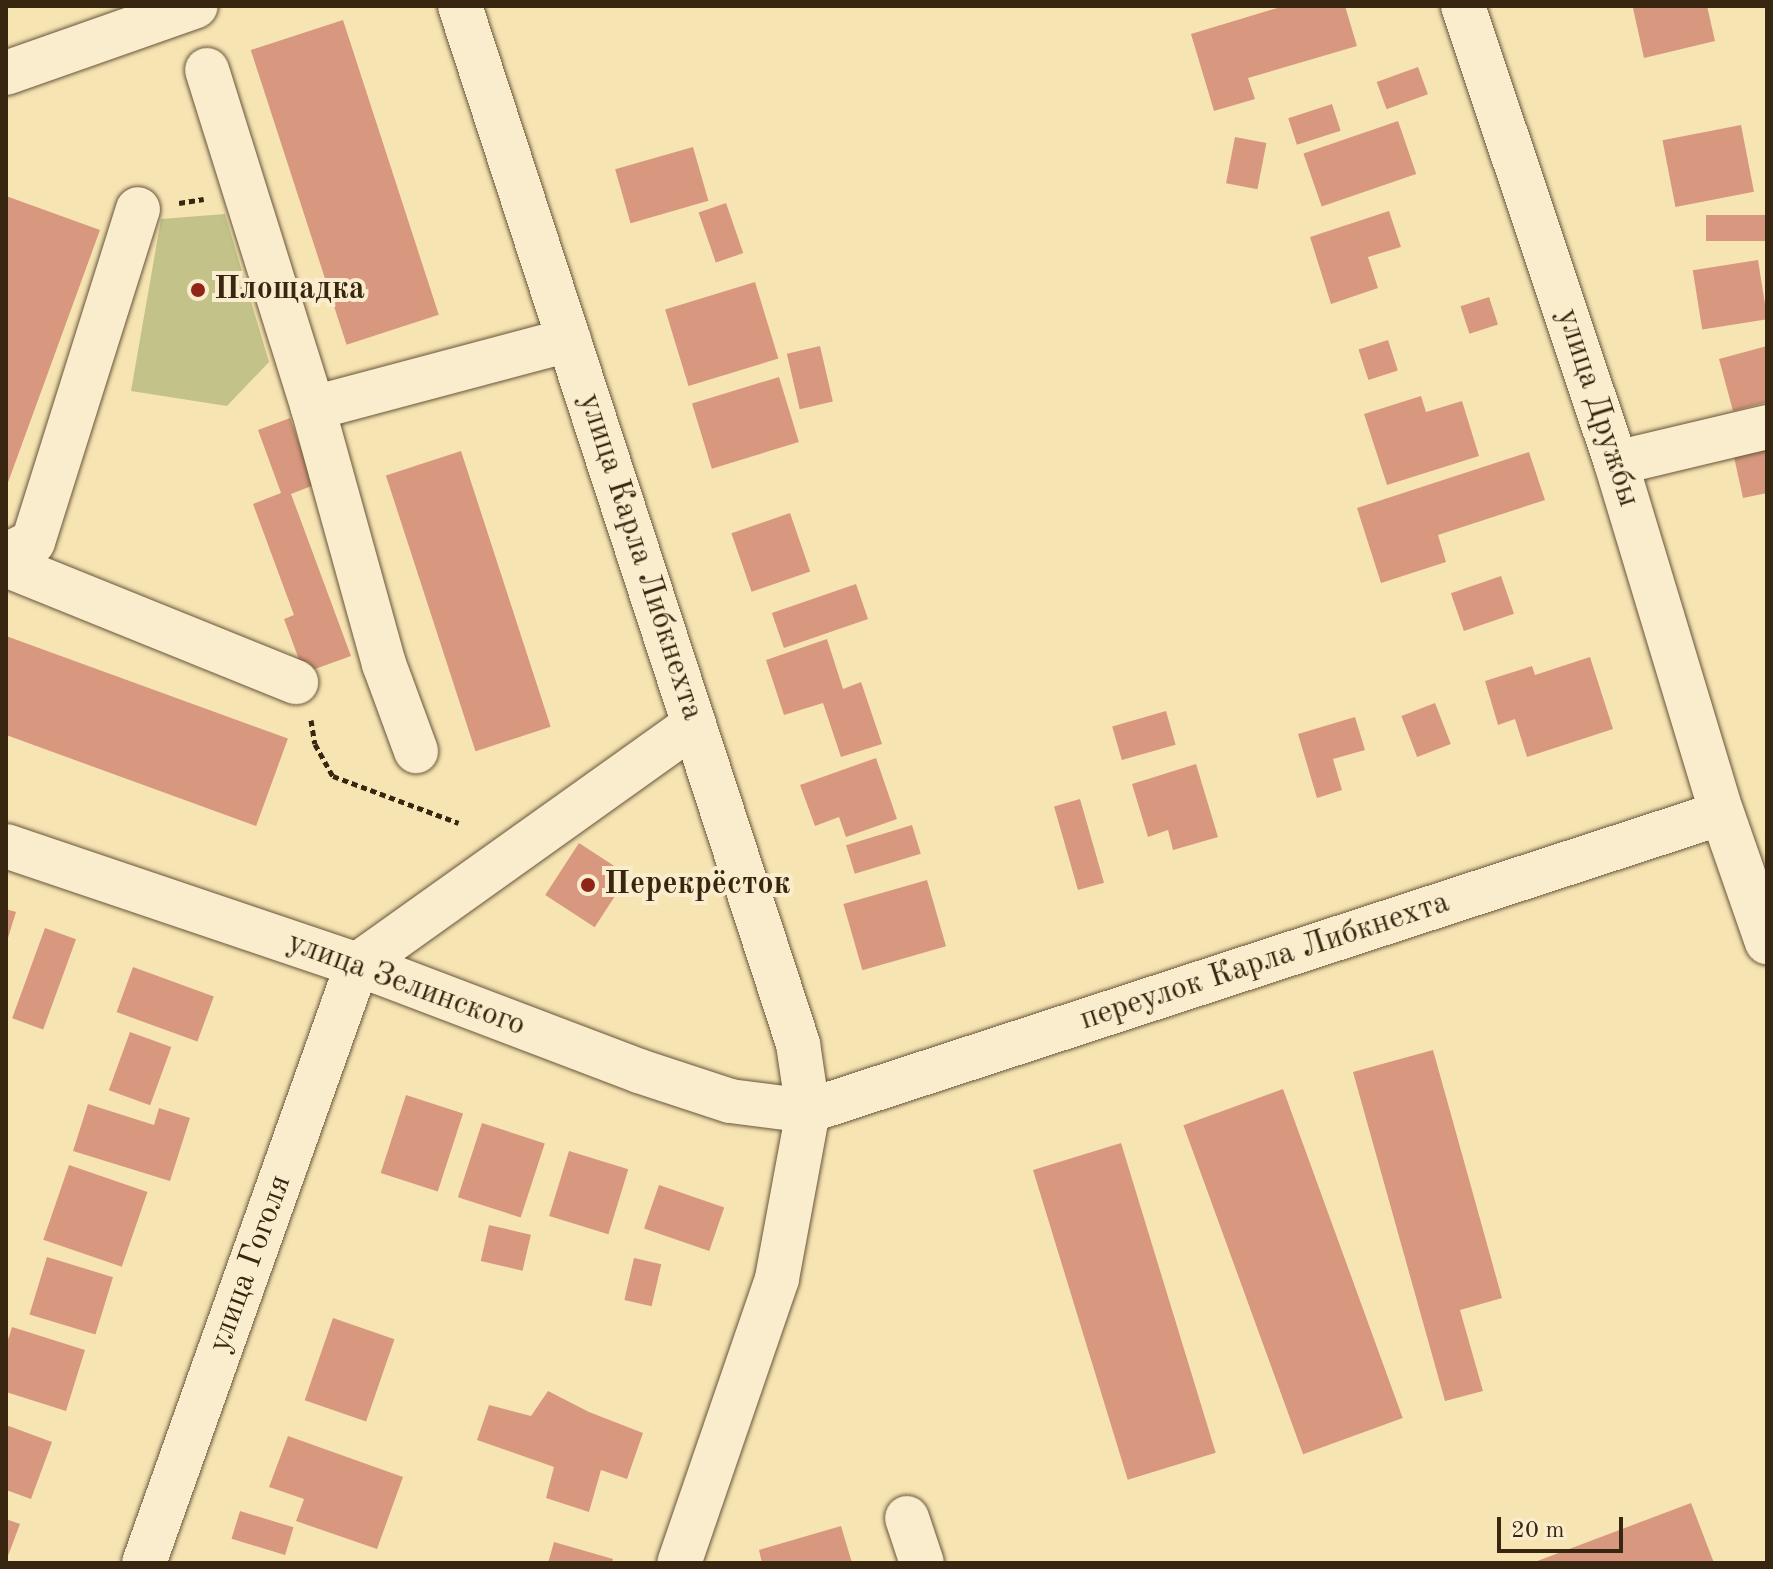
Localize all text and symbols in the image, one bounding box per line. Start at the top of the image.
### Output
place label: Площадка [214,271,365,309]
marker: Площадка [189,281,207,299]
street label: улица Дружбы [1547,304,1647,512]
street label: улица Карла Либкнехта [569,389,711,725]
place label: Перекрёсток [604,866,790,904]
marker: Перекрёсток [579,876,597,894]
street label: переулок Карла Либкнехта [1075,884,1455,1040]
street label: улица Зелинского [282,924,530,1046]
street label: улица Гоголя [201,1170,301,1358]
scale bar [1501,1501,1627,1551]
text: 20 m [1511,1519,1565,1543]

